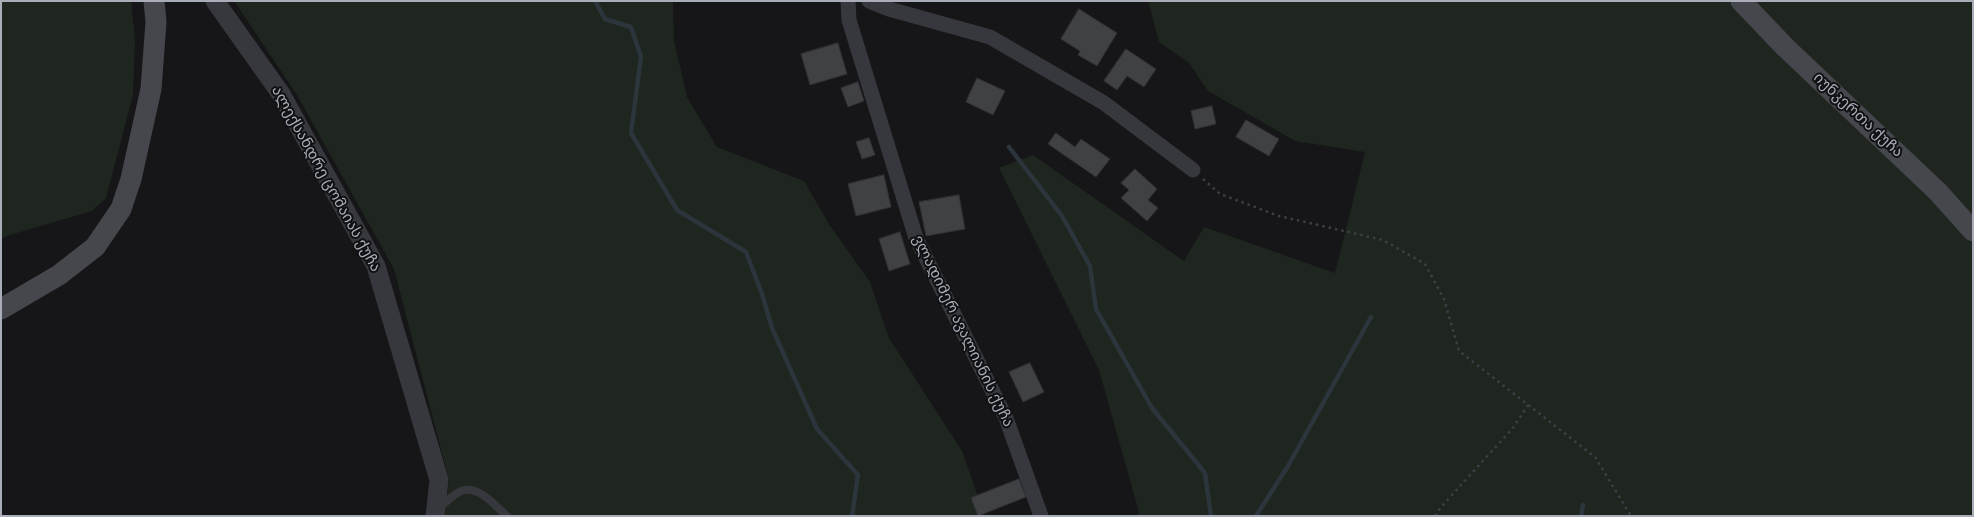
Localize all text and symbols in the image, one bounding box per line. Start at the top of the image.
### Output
street label: იუნკერთა ქუჩა [1810,69,1906,161]
street label: ალექსანდრე ცომაიას ქუჩა [267,83,385,275]
street label: ვლადიმერ ავალიანის ქუჩა [909,232,1017,430]

